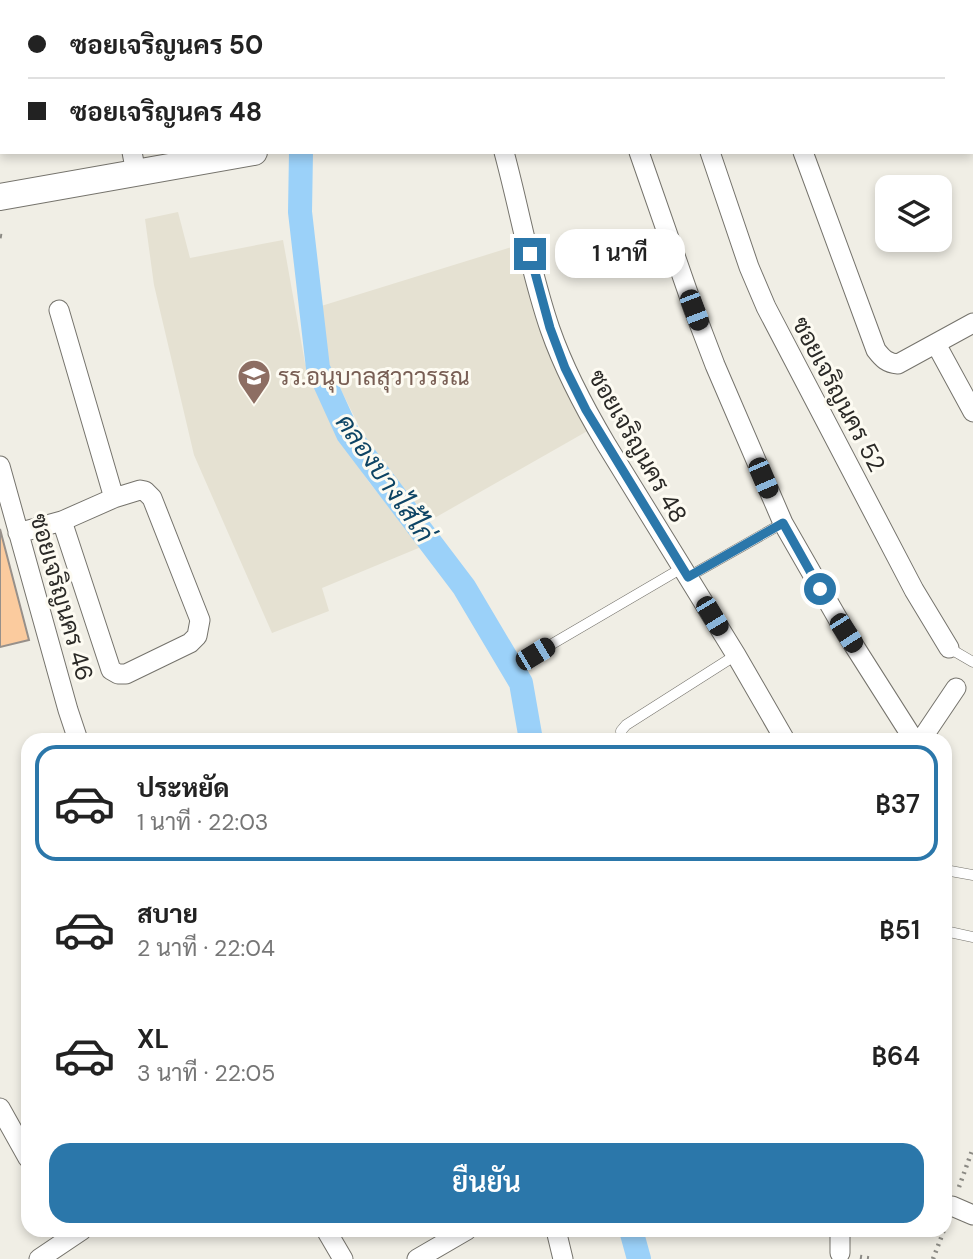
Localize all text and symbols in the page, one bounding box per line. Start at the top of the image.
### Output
text: ซอยเจริญนคร 50 [70,28,263,62]
text: ซอยเจริญนคร 48 [70,95,262,129]
map controls [875,175,952,252]
button: layers [875,175,952,252]
callout: 1 นาที [554,230,684,278]
route end [514,238,546,270]
text: 1 นาที [592,238,648,268]
car [677,287,712,333]
street label: ซอยเจริญนคร 52 [785,311,893,477]
school or university icon: รร.อนุบาลสุวาวรรณ [235,357,273,406]
place label: รร.อนุบาลสุวาวรรณ [278,361,470,393]
street label: ซอยเจริญนคร 48 [582,364,694,528]
water label: คลองบางไส้ไก่ [328,407,443,550]
car [746,455,781,501]
street label: ซอยเจริญนคร 46 [23,510,101,684]
route start [804,573,836,605]
car [693,593,732,639]
car [826,610,867,656]
car [512,634,559,674]
text: ประหยัด [137,771,230,805]
icon: car [53,772,116,835]
text: ฿37 [875,787,920,821]
text: 1 นาที · 22:03 [137,807,268,837]
text: สบาย [137,897,198,931]
icon: car [53,898,116,961]
text: ฿51 [879,913,920,947]
text: 2 นาที · 22:04 [137,933,275,963]
text: XL [137,1022,169,1056]
icon: car [53,1024,116,1087]
text: ฿64 [871,1039,920,1073]
text: 3 นาที · 22:05 [137,1058,275,1088]
button: ยืนยัน [49,1143,924,1223]

